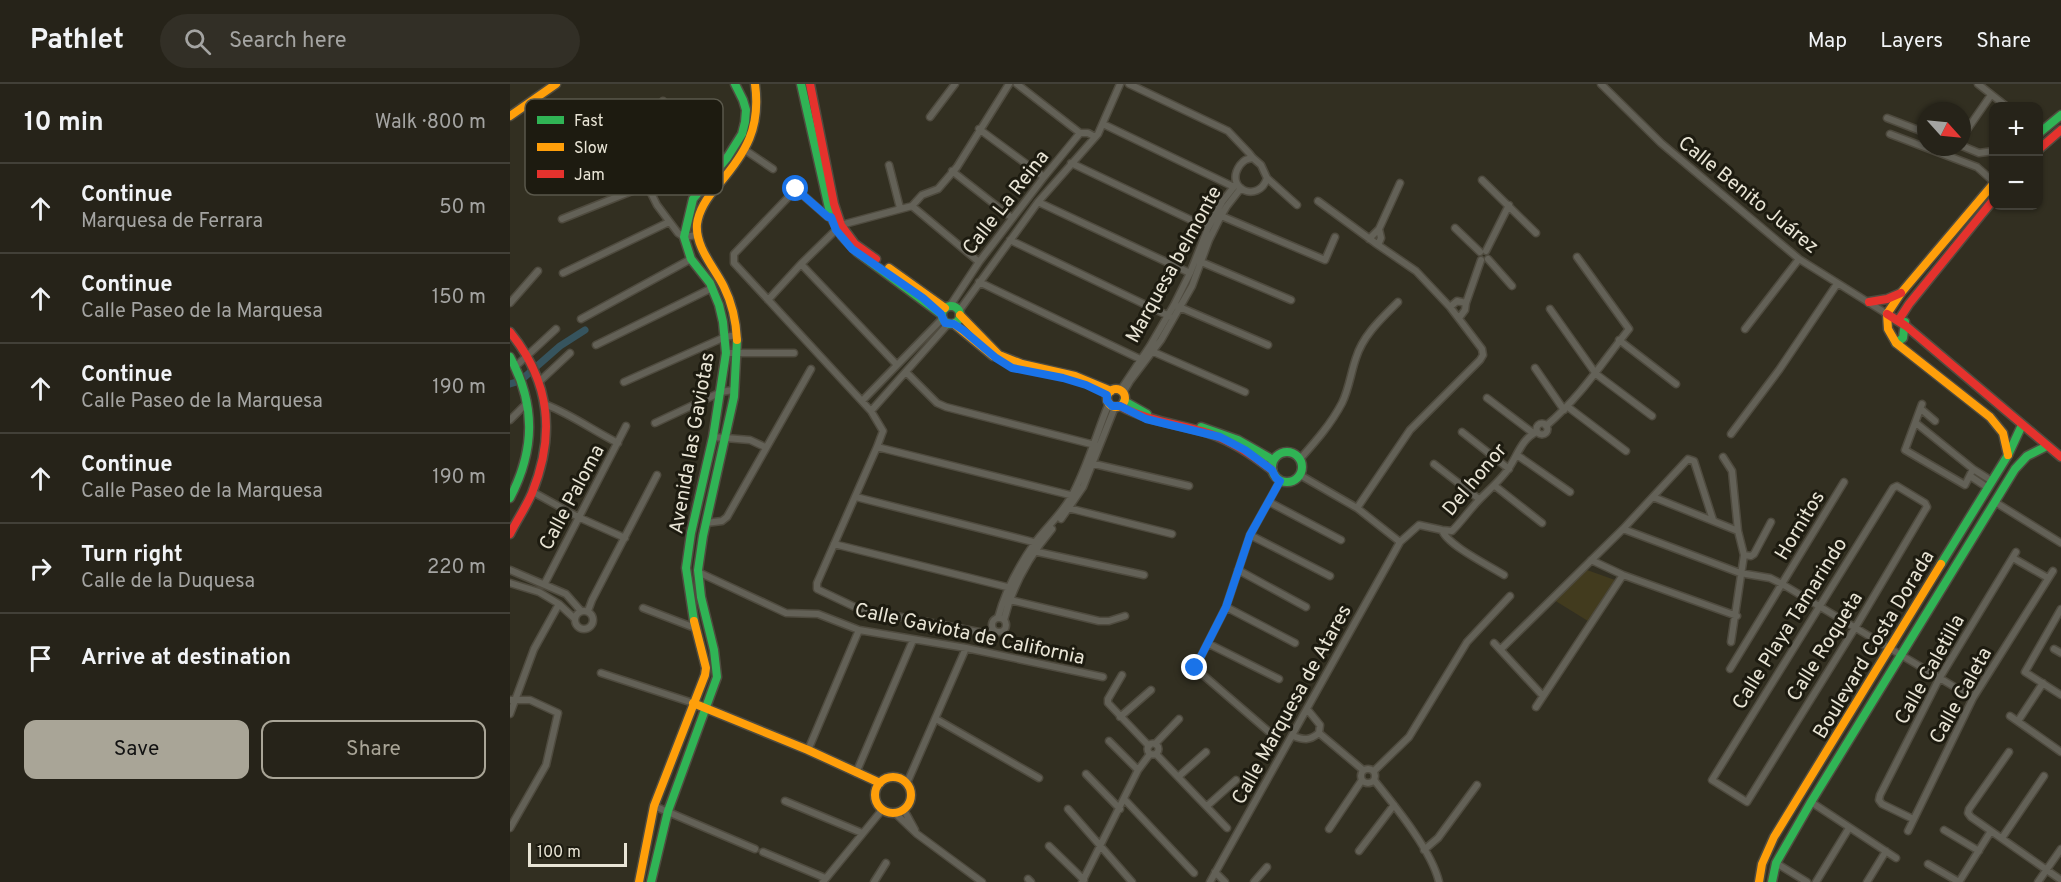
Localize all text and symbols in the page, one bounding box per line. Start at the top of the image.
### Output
search box [160,14,580,68]
text: Pathlet [30,23,124,59]
icon: search [181,25,214,58]
text: Search here [229,28,347,55]
text: Map [1808,28,1847,55]
text: Layers [1880,28,1943,55]
text: Share [1976,28,2031,55]
legend [525,99,723,195]
north arrow [1917,102,1971,156]
map controls [1989,102,2043,210]
button: + [1989,102,2043,156]
text: 10 min [24,107,104,140]
text: Walk · 800 m [375,110,486,136]
text: Fast [574,112,604,132]
street label: Calle Benito Juárez [1672,131,1823,260]
text: Slow [574,139,608,159]
street label: Calle La Reina [957,145,1056,261]
button: − [1989,156,2043,210]
text: Jam [574,166,605,186]
route start [782,175,808,201]
text: Continue [81,182,172,209]
street label: Marquesa belmonte [1121,182,1229,348]
icon: ahead [24,192,57,225]
text: 50 m [439,195,486,221]
text: Marquesa de Ferrara [81,209,263,235]
text: Continue [81,272,172,299]
icon: ahead [24,282,57,315]
text: 150 m [432,285,486,311]
text: Calle Paseo de la Marquesa [81,299,323,325]
street label: Avenida las Gaviotas [664,350,722,536]
text: Continue [81,362,172,389]
icon: ahead [24,372,57,405]
text: 190 m [432,375,486,401]
text: Calle Paseo de la Marquesa [81,389,323,415]
street label: Del honor [1438,438,1514,522]
street label: Calle Paloma [534,441,611,555]
text: Continue [81,452,172,479]
icon: ahead [24,462,57,495]
text: 190 m [432,465,486,491]
text: Calle Paseo de la Marquesa [81,479,323,505]
street label: Hornitos [1770,486,1832,566]
street label: Calle Playa Tamarindo [1727,533,1854,715]
text: Turn right [81,542,183,569]
street label: Boulevard Costa Dorada [1808,546,1941,744]
icon: right [24,552,57,585]
text: 220 m [427,555,486,581]
text: Calle de la Duquesa [81,569,255,595]
street label: Calle Roqueta [1782,587,1870,707]
street label: Calle Gaviota de California [852,598,1087,672]
street label: Calle Marquesa de Atares [1227,600,1359,810]
street label: Calle Caletilla [1890,610,1972,730]
icon: arrive [24,642,57,675]
street label: Calle Caleta [1925,643,1999,749]
text: Arrive at destination [81,645,291,672]
route end [1181,654,1207,680]
button: Save [24,720,249,779]
button: Share [261,720,486,779]
scale bar [528,840,627,868]
text: 100 m [537,843,581,863]

